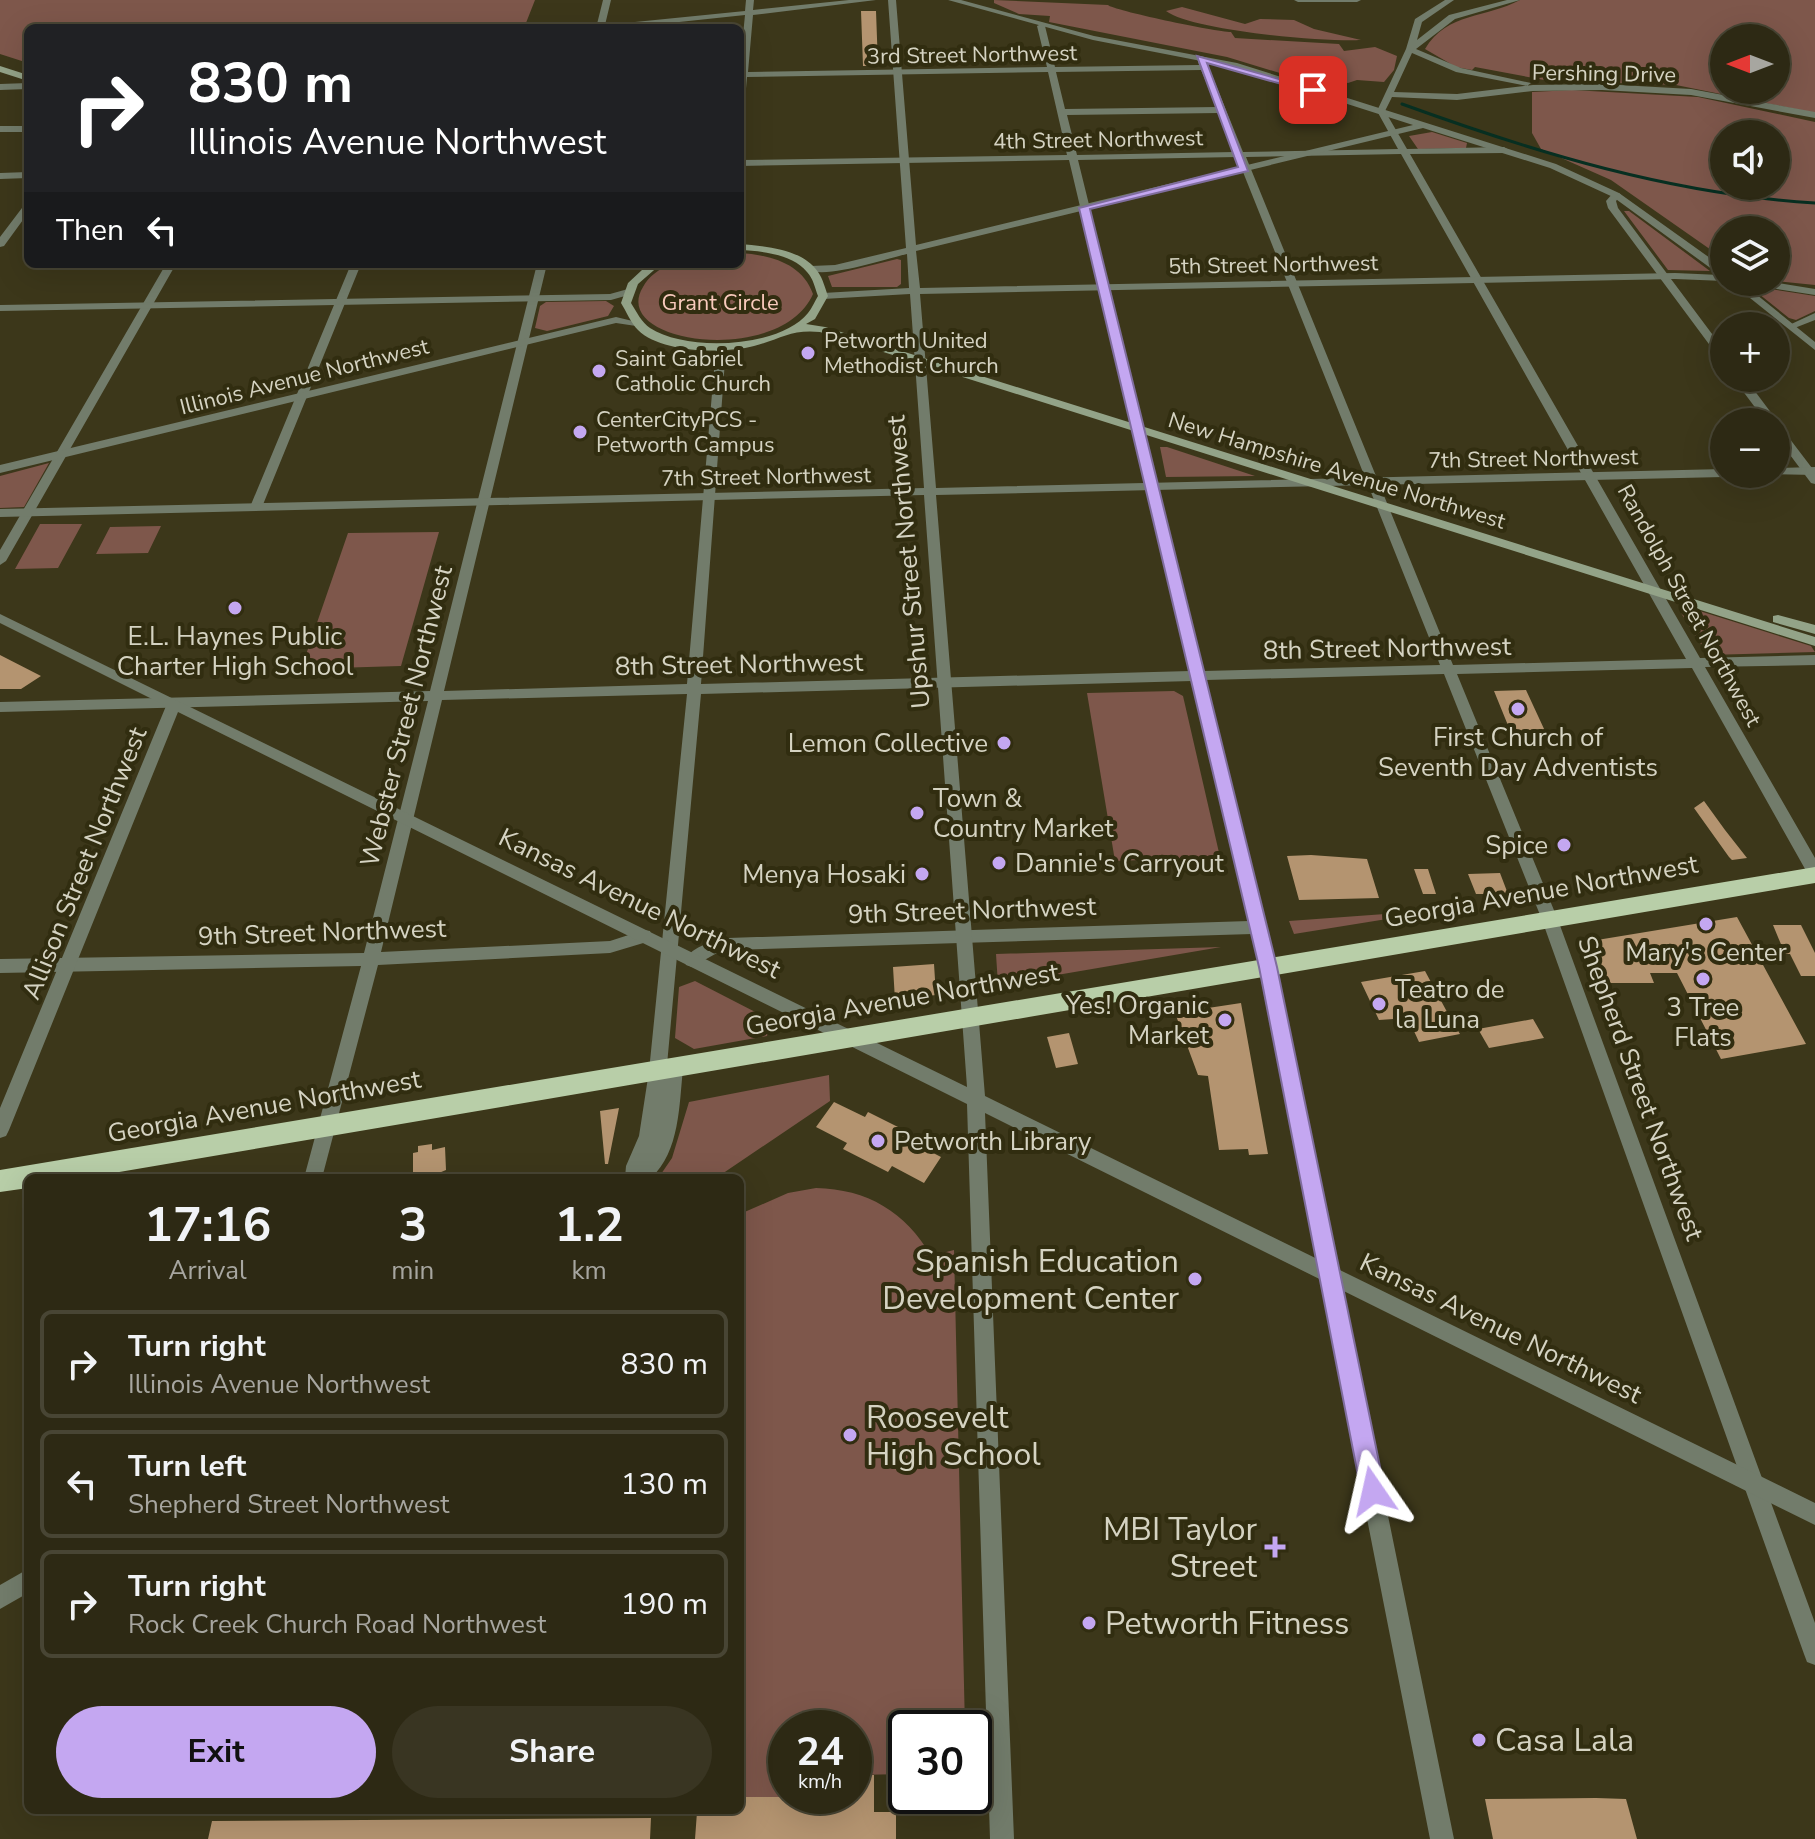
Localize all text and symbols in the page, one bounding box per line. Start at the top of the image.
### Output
north arrow [1710,24,1790,104]
map controls [1710,24,1790,488]
street label: 3rd Street Northwest [867,38,1078,72]
text: 830 m [188,45,353,122]
icon: right [56,56,160,160]
pin [1279,56,1347,124]
street label: Pershing Drive [1532,58,1676,90]
icon: arrive [1291,68,1335,112]
text: Illinois Avenue Northwest [188,118,606,167]
button: sound [1710,120,1790,200]
street label: 4th Street Northwest [993,123,1204,157]
icon: left [140,208,184,252]
text: Then [56,210,124,251]
button: layers [1710,216,1790,296]
street label: 5th Street Northwest [1168,248,1379,282]
park label: Grant Circle [661,288,779,318]
button: + [1710,312,1790,392]
place label: Petworth United Methodist Church [824,326,999,381]
street label: Illinois Avenue Northwest [177,331,432,422]
place label: Saint Gabriel Catholic Church [615,344,771,399]
marker: Petworth United Methodist Church [799,344,817,362]
marker: Saint Gabriel Catholic Church [590,362,608,380]
place label: CenterCityPCS - Petworth Campus [596,405,775,460]
street label: New Hampshire Avenue Northwest [1164,405,1509,537]
button: − [1710,408,1790,488]
street label: Upshur Street Northwest [878,413,939,710]
marker: CenterCityPCS - Petworth Campus [571,423,589,441]
street label: 7th Street Northwest [1428,442,1639,476]
street label: 7th Street Northwest [661,460,872,494]
street label: Randolph Street Northwest [1610,479,1768,732]
street label: Webster Street Northwest [352,561,461,870]
marker: E.L. Haynes Public Charter High School [226,599,244,617]
place label: E.L. Haynes Public Charter High School [117,619,354,684]
street label: 8th Street Northwest [1263,629,1512,668]
street label: 8th Street Northwest [615,645,864,684]
marker: First Church of Seventh Day Adventists [1509,700,1527,718]
place label: First Church of Seventh Day Adventists [1378,720,1658,785]
street label: Allison Street Northwest [14,721,155,1005]
place label: Lemon Collective [788,726,988,761]
marker: Lemon Collective [995,734,1013,752]
place label: Town & Country Market [933,781,1114,846]
marker: Town & Country Market [908,804,926,822]
street label: Kansas Avenue Northwest [493,820,788,987]
place label: Spice [1485,828,1548,863]
marker: Spice [1555,836,1573,854]
place label: Dannie's Carryout [1015,846,1225,881]
street label: Georgia Avenue Northwest [1382,847,1701,936]
marker: Dannie's Carryout [990,854,1008,872]
place label: Menya Hosaki [742,857,906,892]
marker: Menya Hosaki [913,865,931,883]
street label: 9th Street Northwest [847,889,1098,932]
street label: 9th Street Northwest [197,911,448,954]
marker: Mary's Center [1697,915,1715,933]
street label: Shepherd Street Northwest [1569,931,1712,1246]
place label: Mary's Center [1625,935,1788,970]
street label: Georgia Avenue Northwest [743,955,1062,1044]
marker: 3 Tree Flats [1694,970,1712,988]
place label: Teatro de la Luna [1395,972,1505,1037]
place label: Yes! Organic Market [1065,988,1210,1053]
place label: 3 Tree Flats [1667,990,1739,1055]
marker: Teatro de la Luna [1370,995,1388,1013]
marker: Yes! Organic Market [1216,1011,1234,1029]
street label: Georgia Avenue Northwest [105,1062,424,1151]
place label: Petworth Library [894,1124,1092,1159]
marker: Petworth Library [869,1132,887,1150]
text: 17:16 [144,1192,271,1258]
text: 3 [398,1192,427,1258]
text: 1.2 [554,1192,624,1258]
place label: Spanish Education Development Center [882,1240,1180,1320]
street label: Kansas Avenue Northwest [1354,1245,1649,1412]
text: Arrival [169,1253,247,1288]
text: min [391,1253,434,1288]
text: km [572,1253,607,1288]
marker: Spanish Education Development Center [1186,1270,1204,1288]
text: Turn right [128,1326,266,1367]
icon: right [60,1342,104,1386]
text: 830 m [621,1344,708,1385]
text: Illinois Avenue Northwest [128,1367,430,1402]
place label: Roosevelt High School [866,1396,1041,1476]
marker: Roosevelt High School [841,1426,859,1444]
text: Turn left [128,1446,246,1487]
position arrow [1331,1449,1415,1533]
icon: left [60,1462,104,1506]
text: 130 m [621,1464,708,1505]
text: Shepherd Street Northwest [128,1487,449,1522]
place label: MBI Taylor Street [1103,1508,1258,1588]
marker: MBI Taylor Street [1264,1536,1286,1558]
text: Turn right [128,1566,266,1607]
icon: right [60,1582,104,1626]
text: 190 m [621,1584,708,1625]
place label: Petworth Fitness [1105,1602,1349,1645]
text: Rock Creek Church Road Northwest [128,1607,546,1642]
marker: Petworth Fitness [1080,1614,1098,1632]
button: Exit [56,1706,376,1798]
button: Share [392,1706,712,1798]
speed limit sign: 30 [888,1710,992,1814]
place label: Casa Lala [1495,1719,1634,1762]
text: 24 [796,1725,844,1779]
marker: Casa Lala [1470,1731,1488,1749]
text: km/h [798,1768,842,1795]

